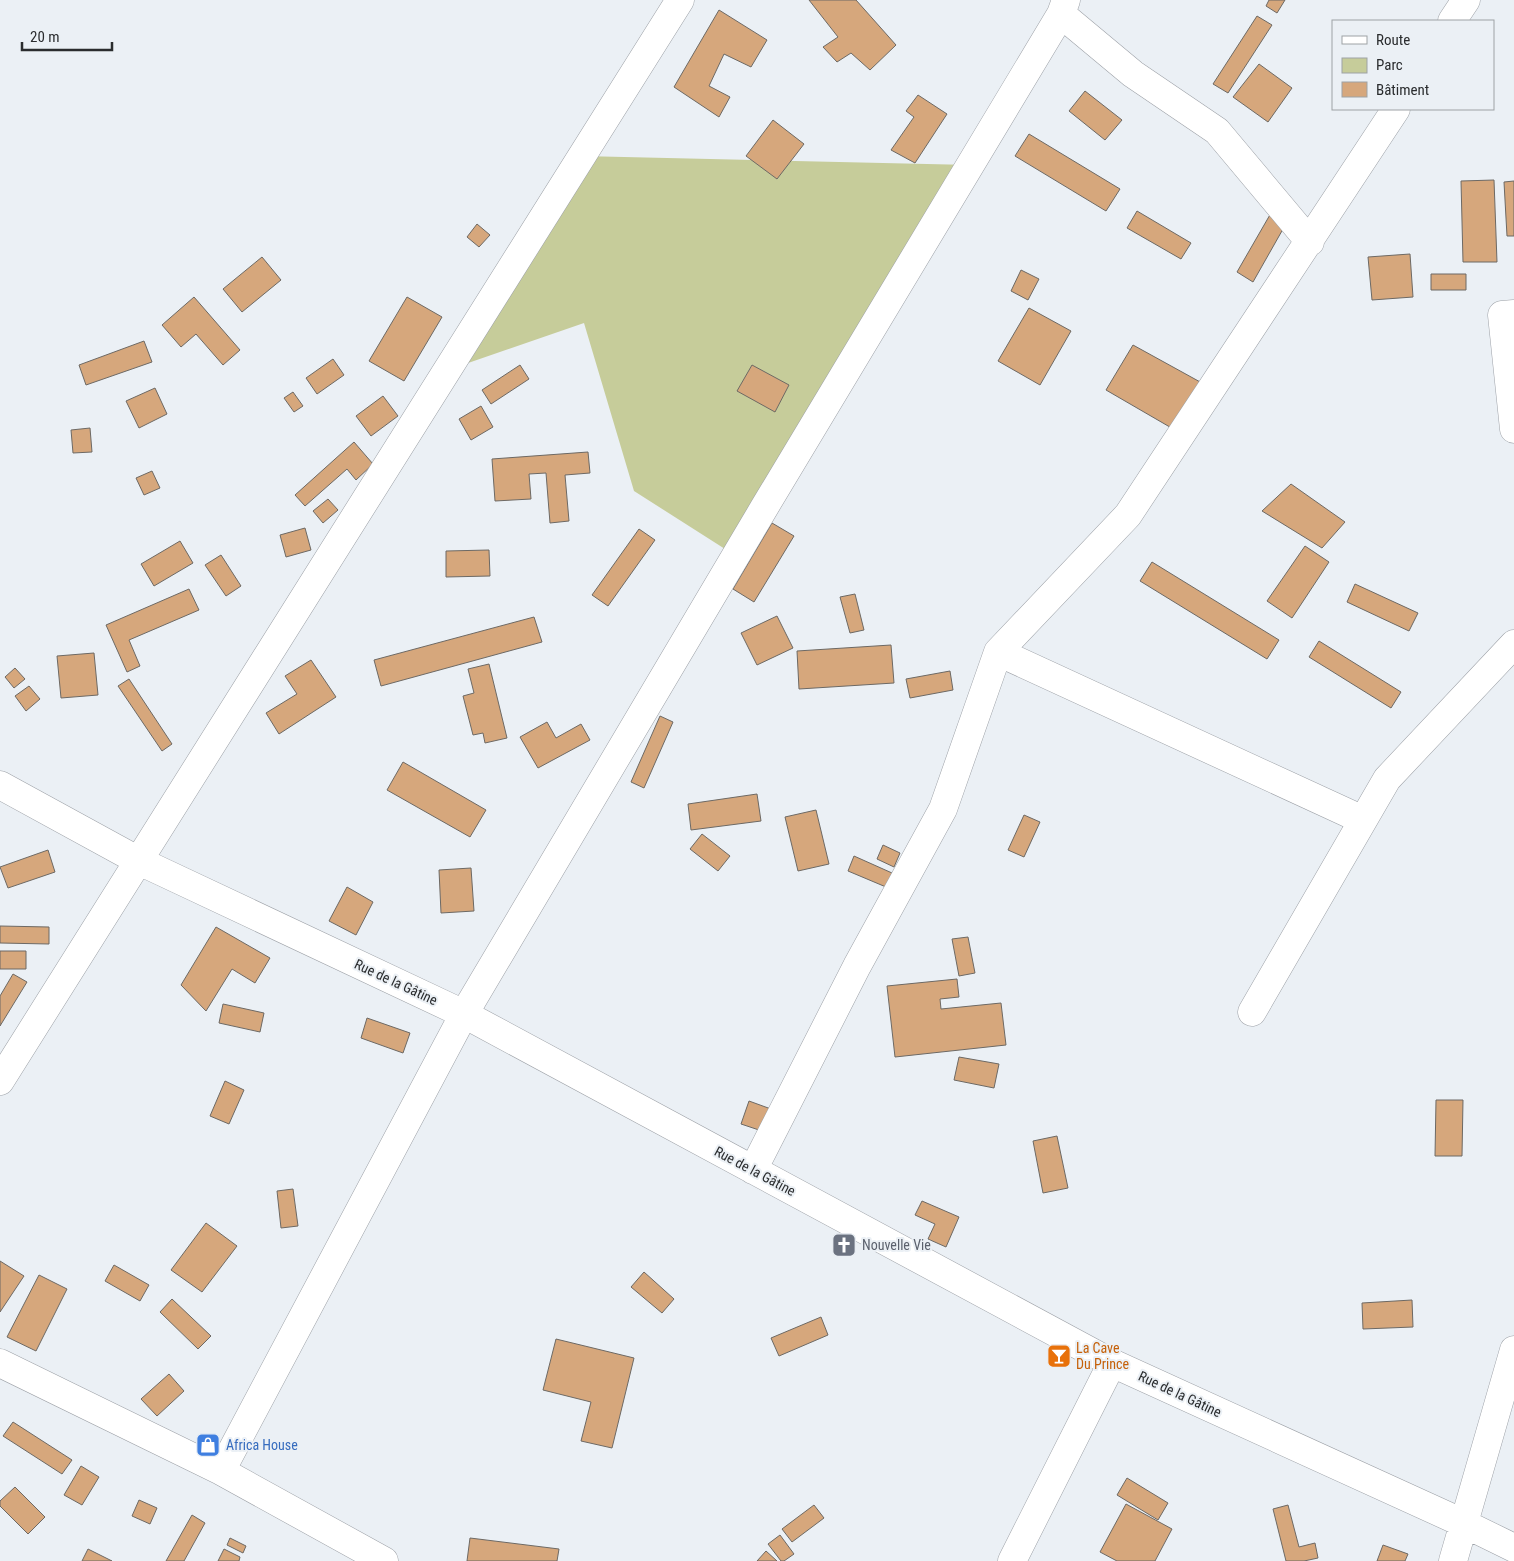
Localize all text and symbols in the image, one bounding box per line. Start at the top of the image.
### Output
scale bar [22,20,112,52]
legend [1332,20,1494,110]
text: 20 m [30,28,60,46]
text: Route [1376,31,1410,49]
text: Parc [1376,56,1403,74]
text: Bâtiment [1376,81,1429,99]
street label: Rue de la Gâtine [352,956,440,1008]
street label: Rue de la Gâtine [712,1143,799,1199]
church icon: Nouvelle Vie [831,1232,857,1258]
place label: Nouvelle Vie [862,1237,931,1253]
place label: La Cave Du Prince [1076,1340,1129,1372]
bar icon: La Cave Du Prince [1046,1343,1072,1369]
street label: Rue de la Gâtine [1136,1368,1224,1420]
shop icon: Africa House [195,1432,221,1458]
place label: Africa House [226,1437,298,1453]

